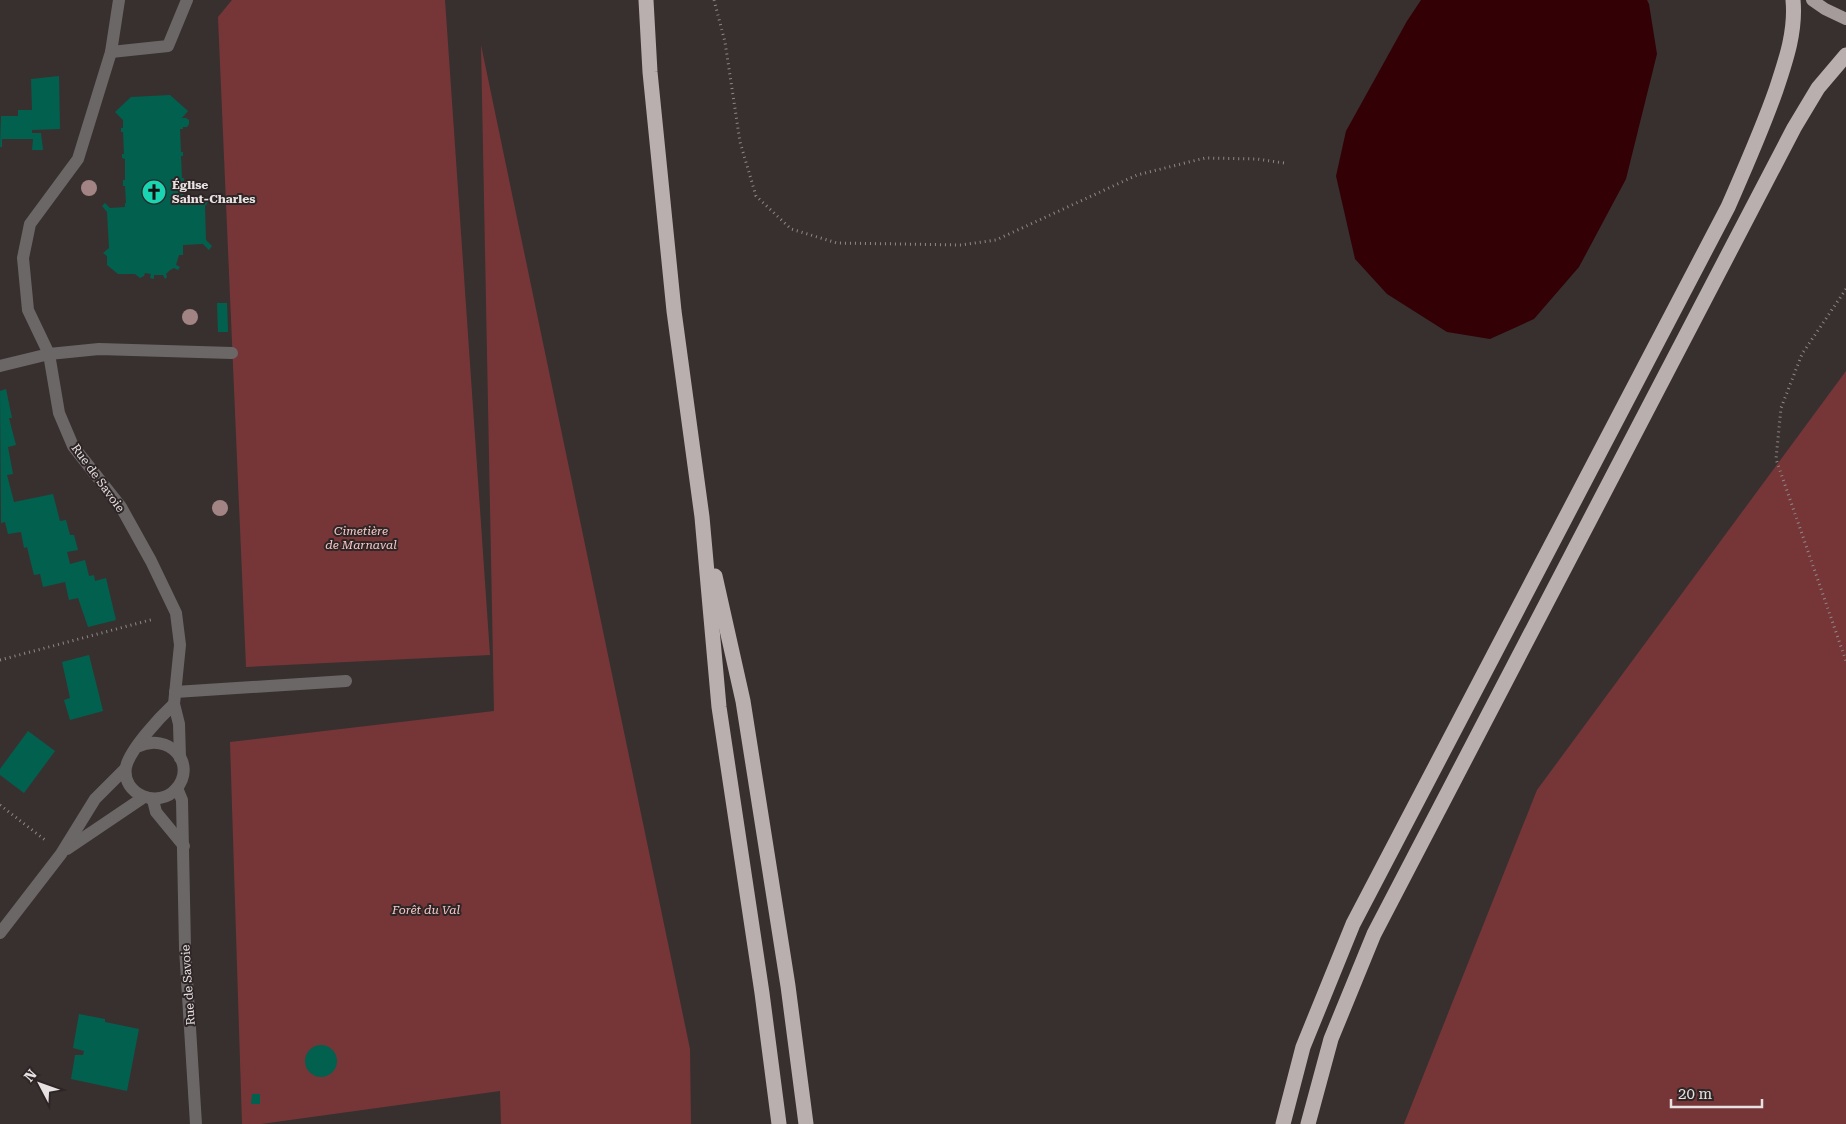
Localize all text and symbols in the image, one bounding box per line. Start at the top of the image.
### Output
place label: Église Saint-Charles [172,178,255,206]
church icon: Église Saint-Charles [141,179,167,205]
street label: Rue de Savoie [69,441,128,515]
park label: Cimetière de Marnaval [325,524,397,552]
park label: Forêt du Val [391,903,460,917]
street label: Rue de Savoie [178,944,198,1026]
north arrow [15,1059,65,1109]
text: N [21,1066,40,1085]
scale bar [1671,1076,1762,1108]
text: 20 m [1678,1085,1713,1103]

